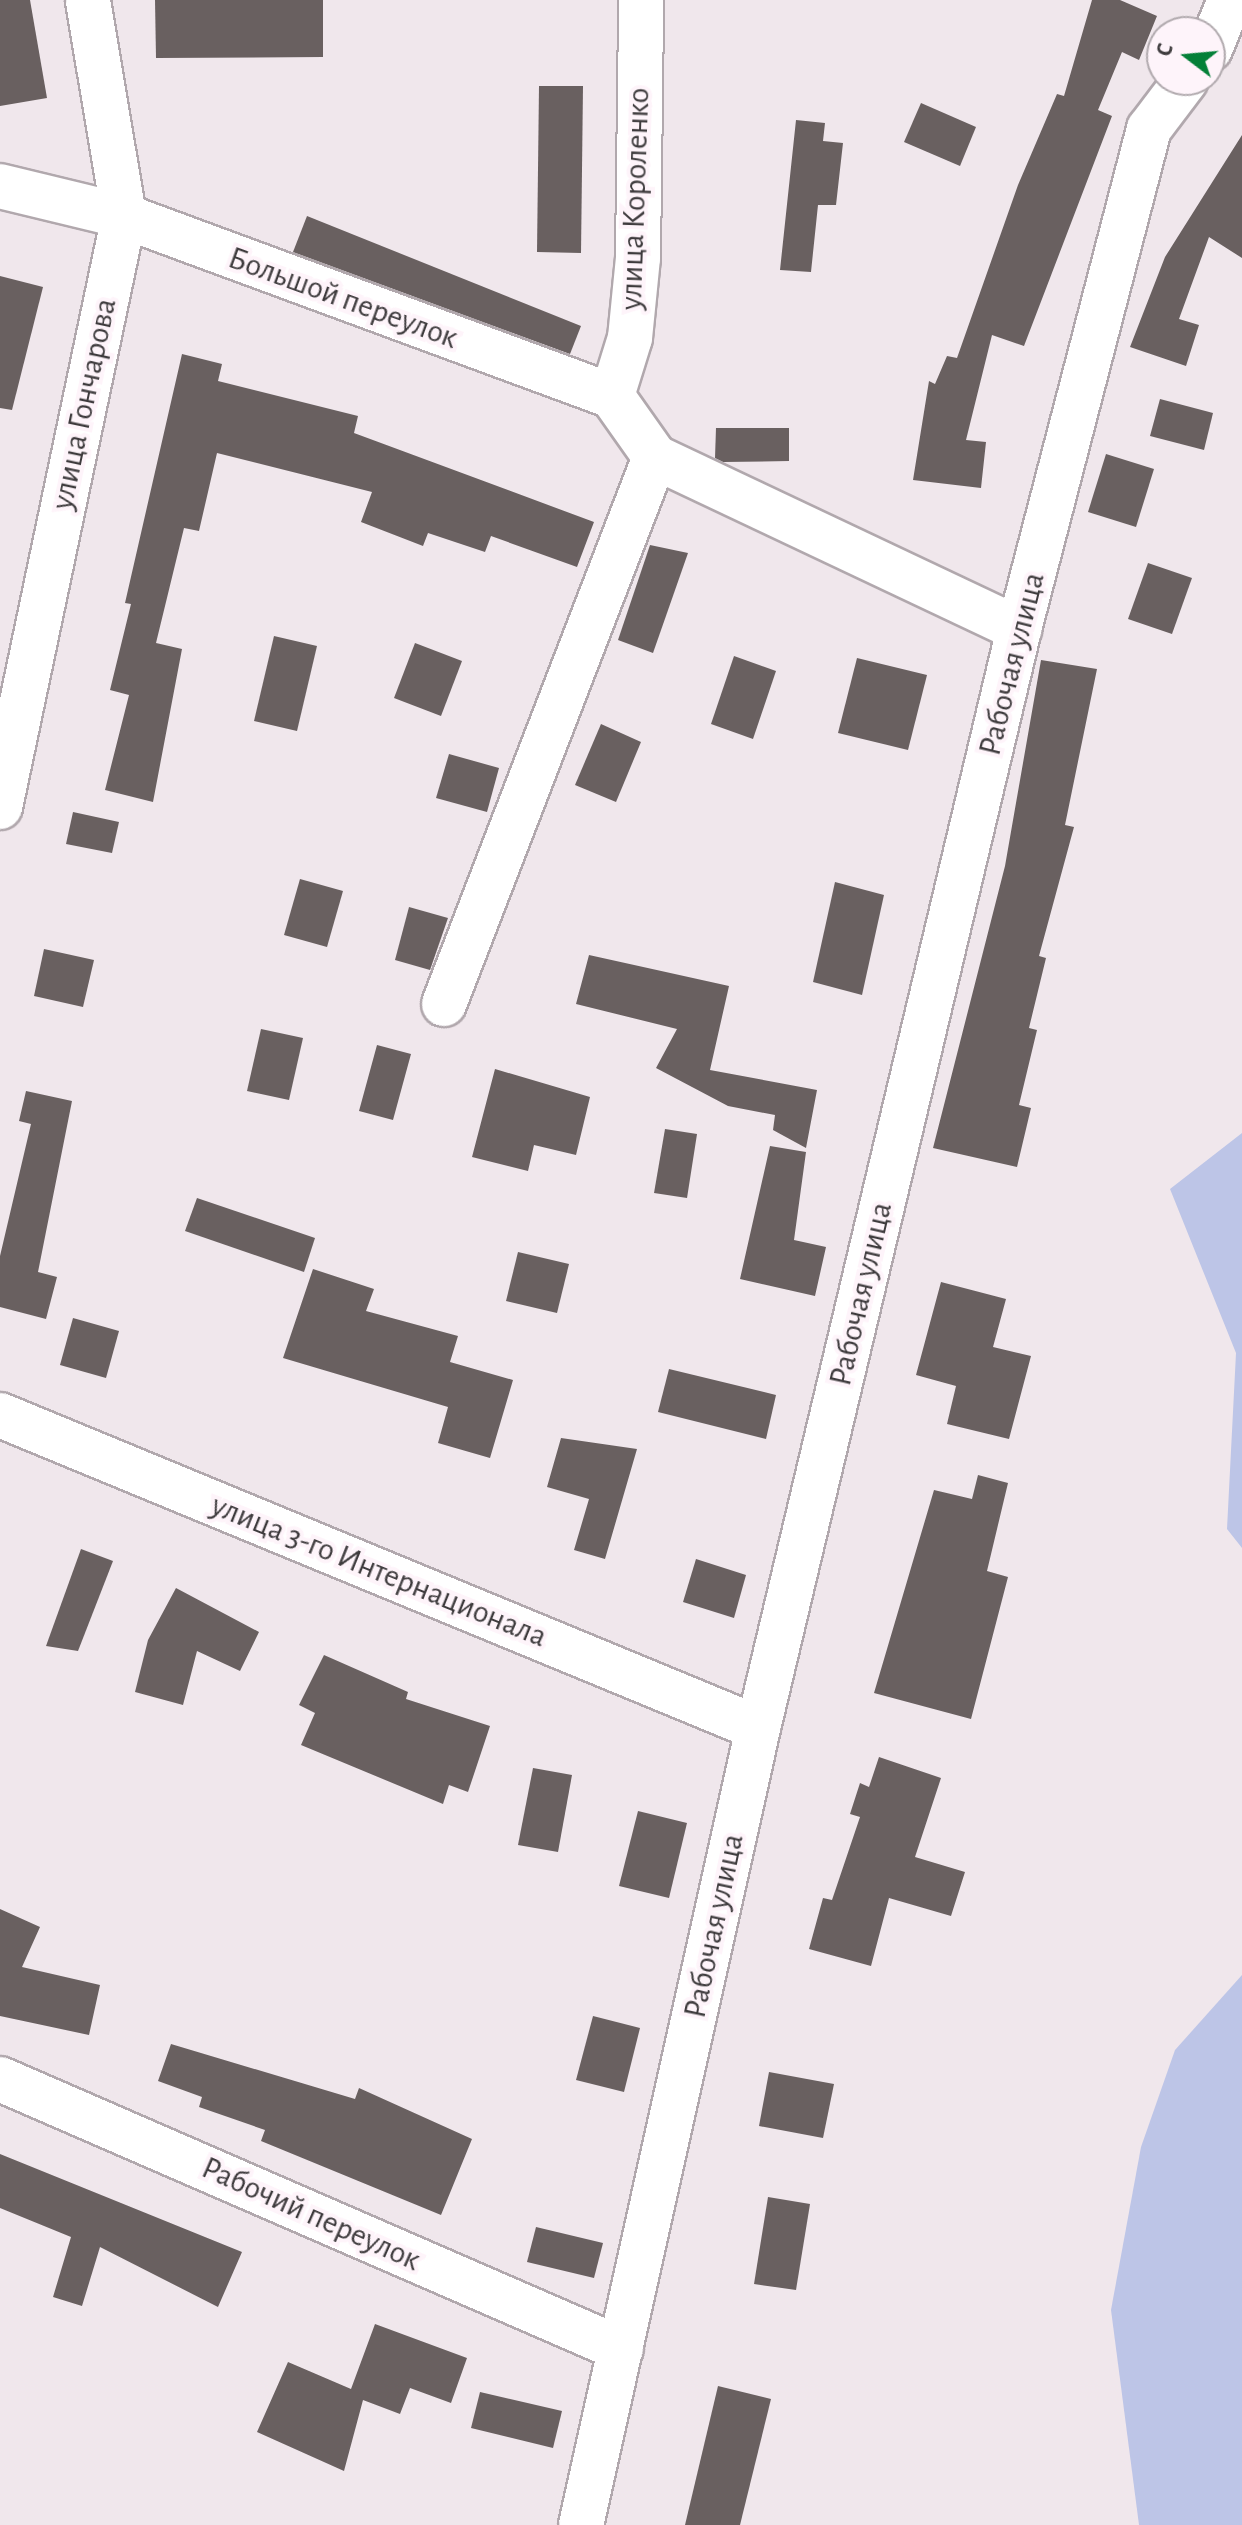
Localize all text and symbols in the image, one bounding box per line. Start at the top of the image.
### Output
north arrow [1146,16,1226,96]
text: С [1153,41,1177,59]
street label: улица Короленко [612,87,658,311]
street label: Большой переулок [223,239,463,357]
street label: улица Гончарова [43,295,125,513]
street label: Рабочая улица [971,568,1053,760]
street label: Рабочая улица [821,1198,901,1390]
street label: улица 3-го Интернационала [206,1486,552,1656]
street label: Рабочая улица [676,1830,752,2022]
street label: Рабочий переулок [196,2149,426,2279]

